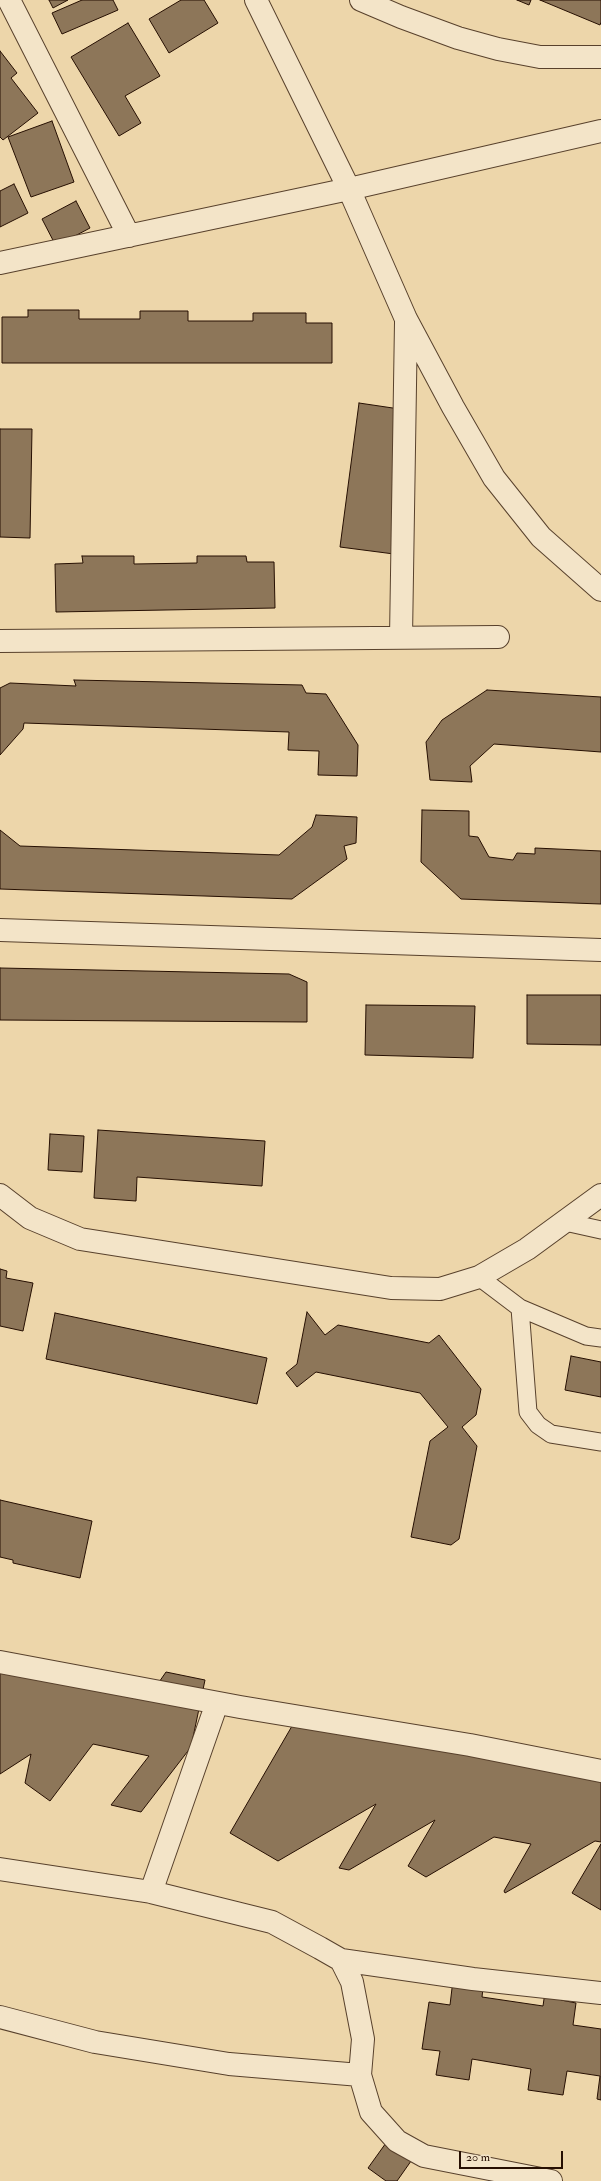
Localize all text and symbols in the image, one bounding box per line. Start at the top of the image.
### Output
scale bar [461,2143,565,2169]
text: 20 m [466,2150,490,2165]

